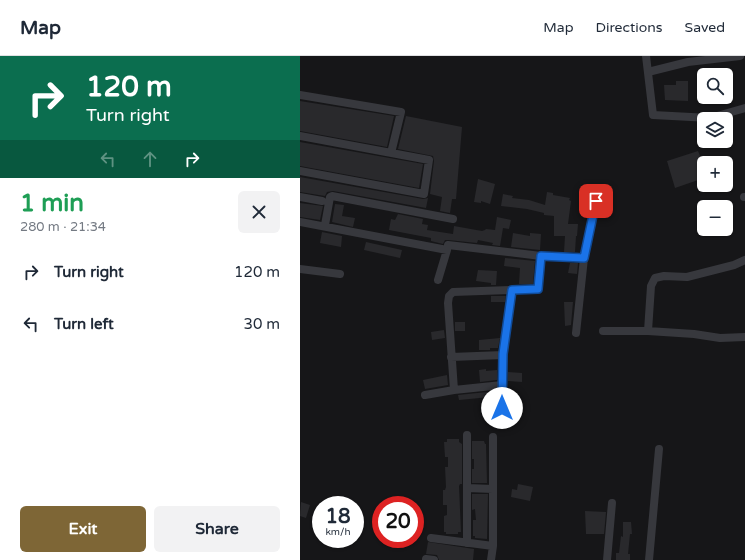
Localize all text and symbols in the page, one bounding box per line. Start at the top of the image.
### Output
text: Map [20,17,61,39]
text: Map [543,19,574,36]
text: Directions [596,19,663,36]
text: Saved [685,19,725,36]
map controls [697,68,733,236]
button: search [697,68,733,104]
text: 120 m [86,70,172,104]
icon: right [20,72,72,124]
text: Turn right [86,104,170,126]
button: layers [697,112,733,148]
icon: left [97,148,119,170]
icon: ahead [139,148,161,170]
icon: right [181,148,203,170]
button: + [697,156,733,192]
pin [579,184,613,218]
text: 1 min [20,189,84,218]
icon: arrive [585,190,607,212]
button: close [238,191,280,233]
button: − [697,200,733,236]
text: 280 m · 21:34 [20,219,106,235]
icon: right [20,261,42,283]
text: Turn right [54,263,124,281]
text: 120 m [234,263,280,281]
icon: left [20,313,42,335]
text: Turn left [54,315,114,333]
text: 30 m [243,315,280,333]
position arrow [481,387,523,429]
speed limit sign: 20 [372,496,424,548]
text: 18 [325,505,351,529]
button: Exit [20,506,146,552]
button: Share [154,506,280,552]
text: km/h [325,526,351,538]

